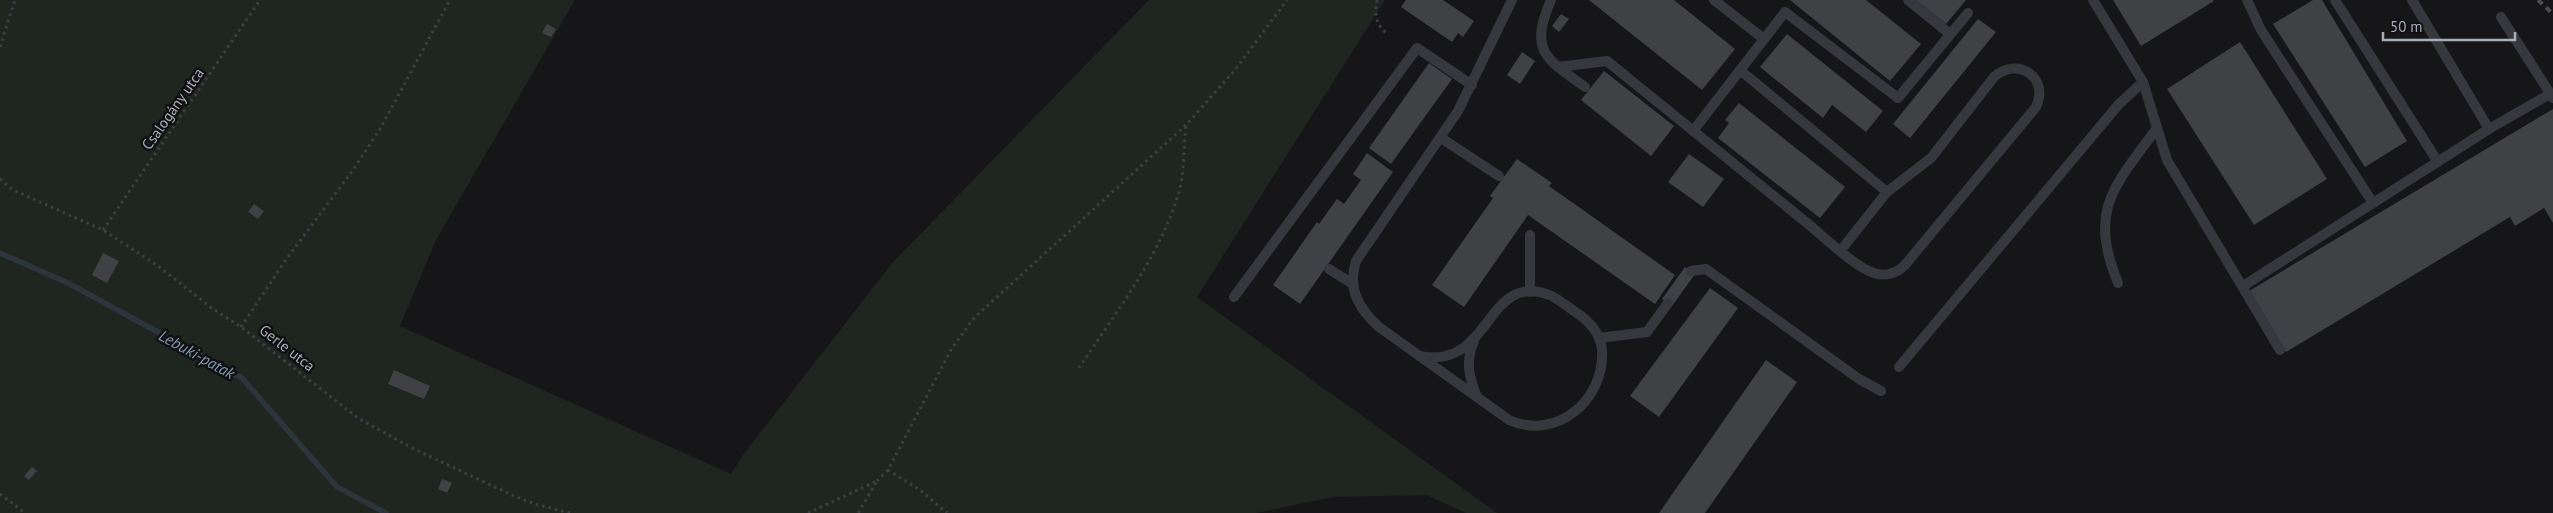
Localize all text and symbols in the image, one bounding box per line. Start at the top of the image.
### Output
scale bar [2383,10,2516,42]
text: 50 m [2390,17,2423,36]
street label: Csalogány utca [137,64,208,153]
street label: Gerle utca [256,320,319,375]
water label: Lebuki-patak [155,325,239,383]

